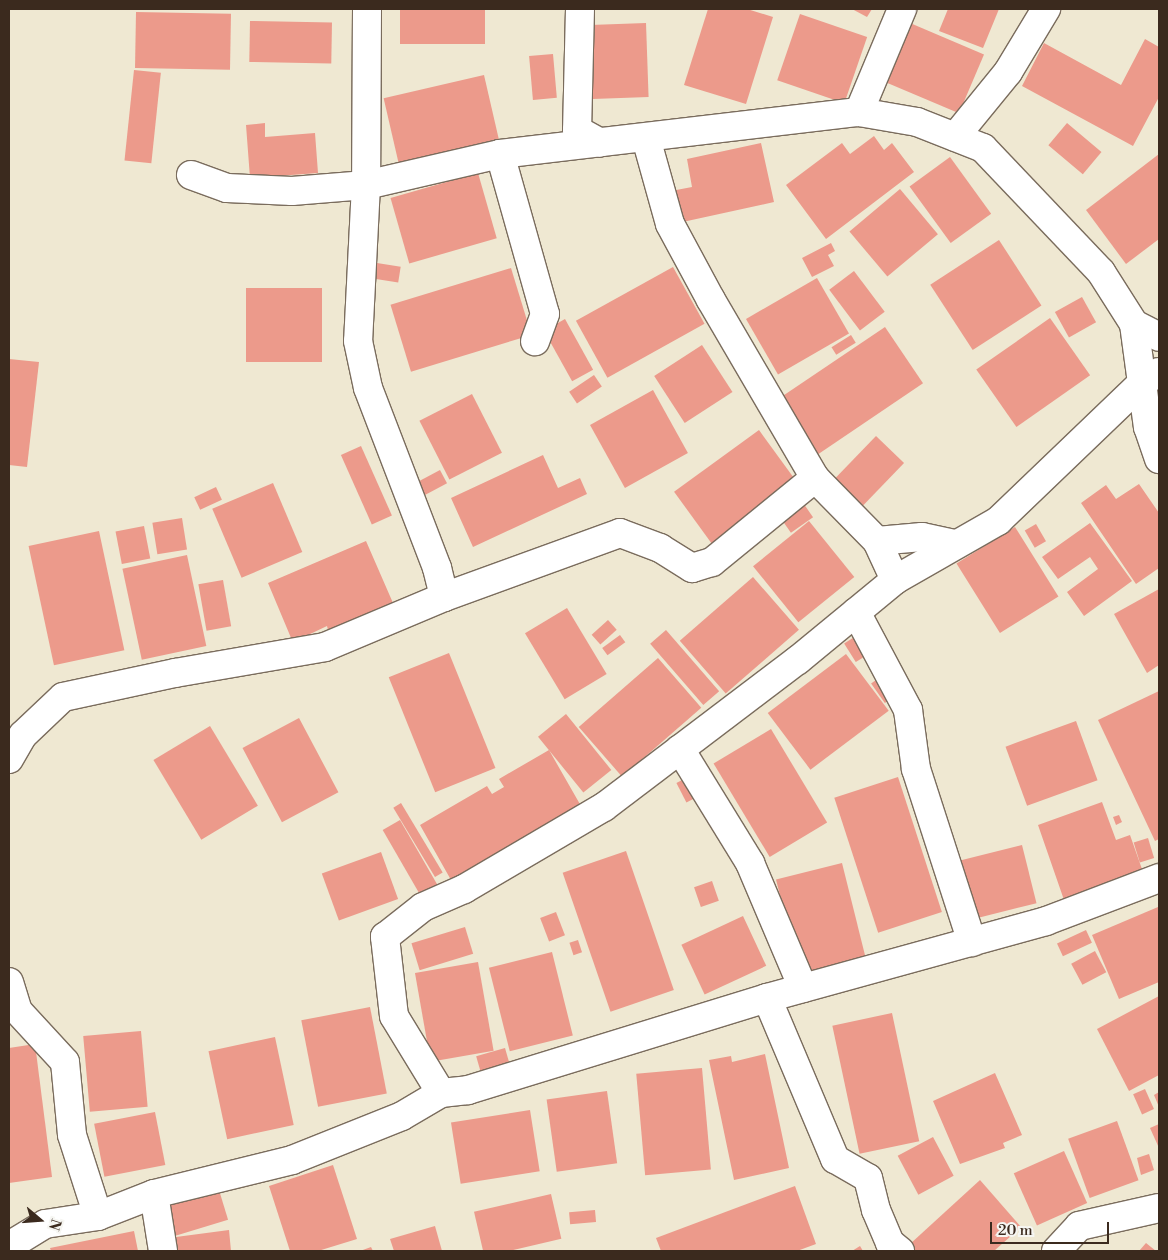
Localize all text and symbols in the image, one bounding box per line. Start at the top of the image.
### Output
north arrow [15,1195,65,1245]
scale bar [993,1212,1112,1244]
text: N [44,1217,65,1233]
text: 20 m [998,1221,1033,1240]

